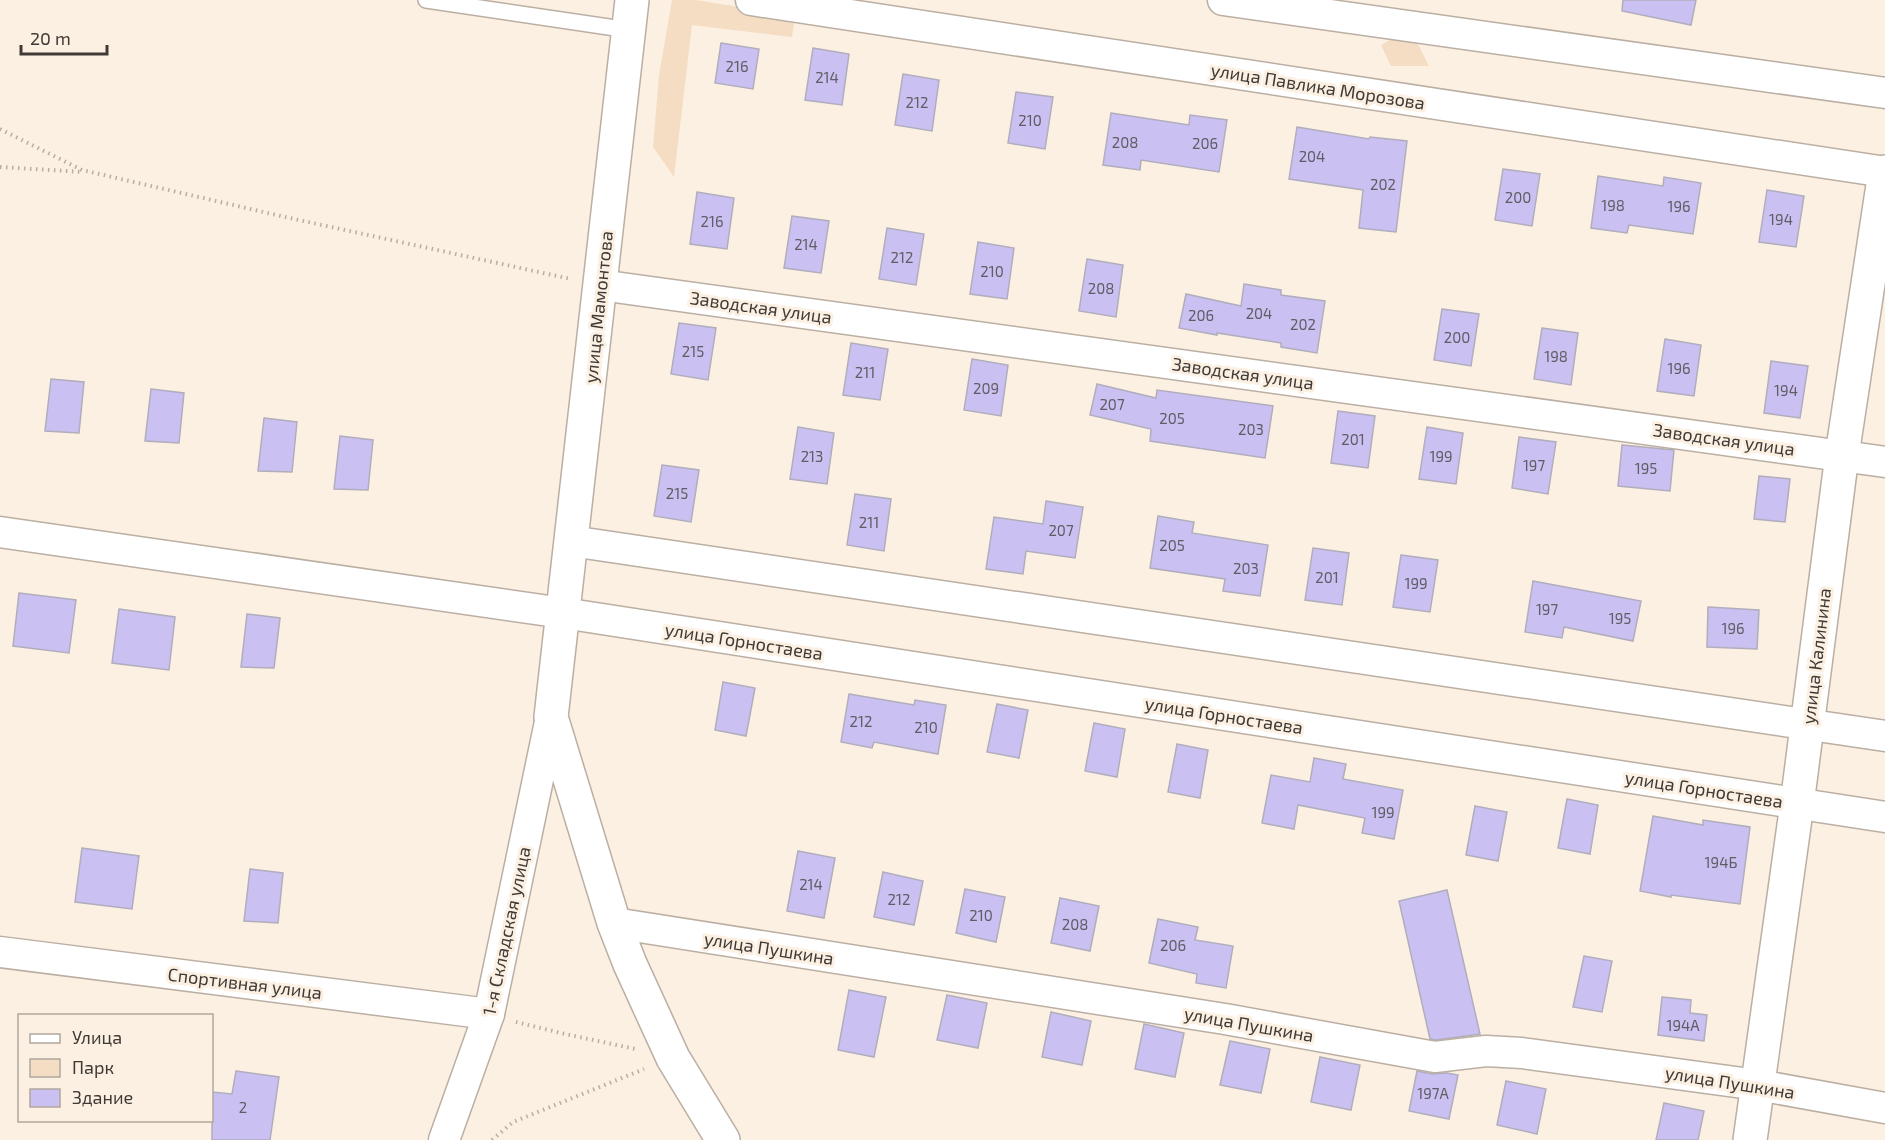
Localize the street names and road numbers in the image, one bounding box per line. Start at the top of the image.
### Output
street label: улица Павлика Морозова [1209,58,1427,114]
street label: улица Мамонтова [579,230,617,384]
street label: Заводская улица [689,286,833,328]
street label: Заводская улица [1171,352,1315,394]
street label: Заводская улица [1652,418,1796,460]
street label: улица Калинина [1797,587,1835,725]
street label: улица Горностаева [663,618,825,664]
street label: улица Горностаева [1143,692,1305,738]
street label: улица Горностаева [1623,766,1785,812]
street label: 1-я Складская улица [477,845,535,1017]
street label: улица Пушкина [703,927,835,969]
street label: Спортивная улица [167,963,323,1003]
street label: улица Пушкина [1183,1002,1315,1046]
street label: улица Пушкина [1664,1061,1796,1103]

